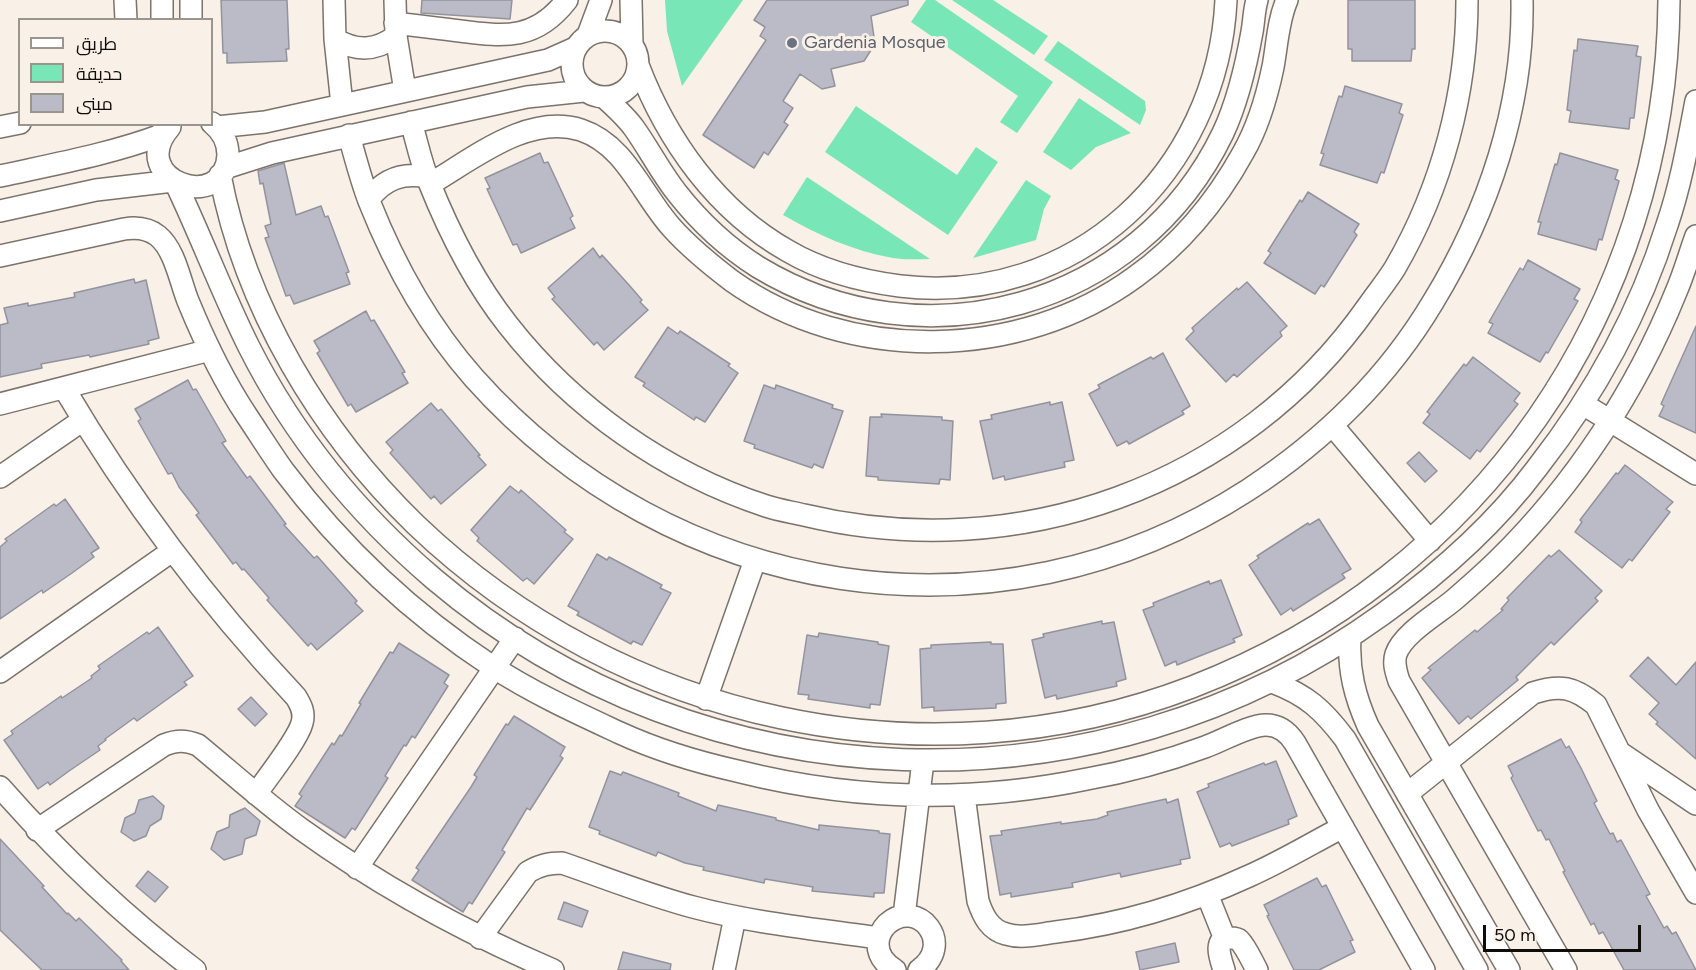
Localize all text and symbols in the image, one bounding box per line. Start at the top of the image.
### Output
legend [18,18,213,126]
place label: Gardenia Mosque [804,32,945,54]
text: طريق [76,33,117,55]
marker: Gardenia Mosque [785,36,799,50]
text: حديقة [76,63,122,85]
text: مبنى [76,93,113,115]
scale bar [1486,913,1644,951]
text: 50 m [1494,924,1536,946]

